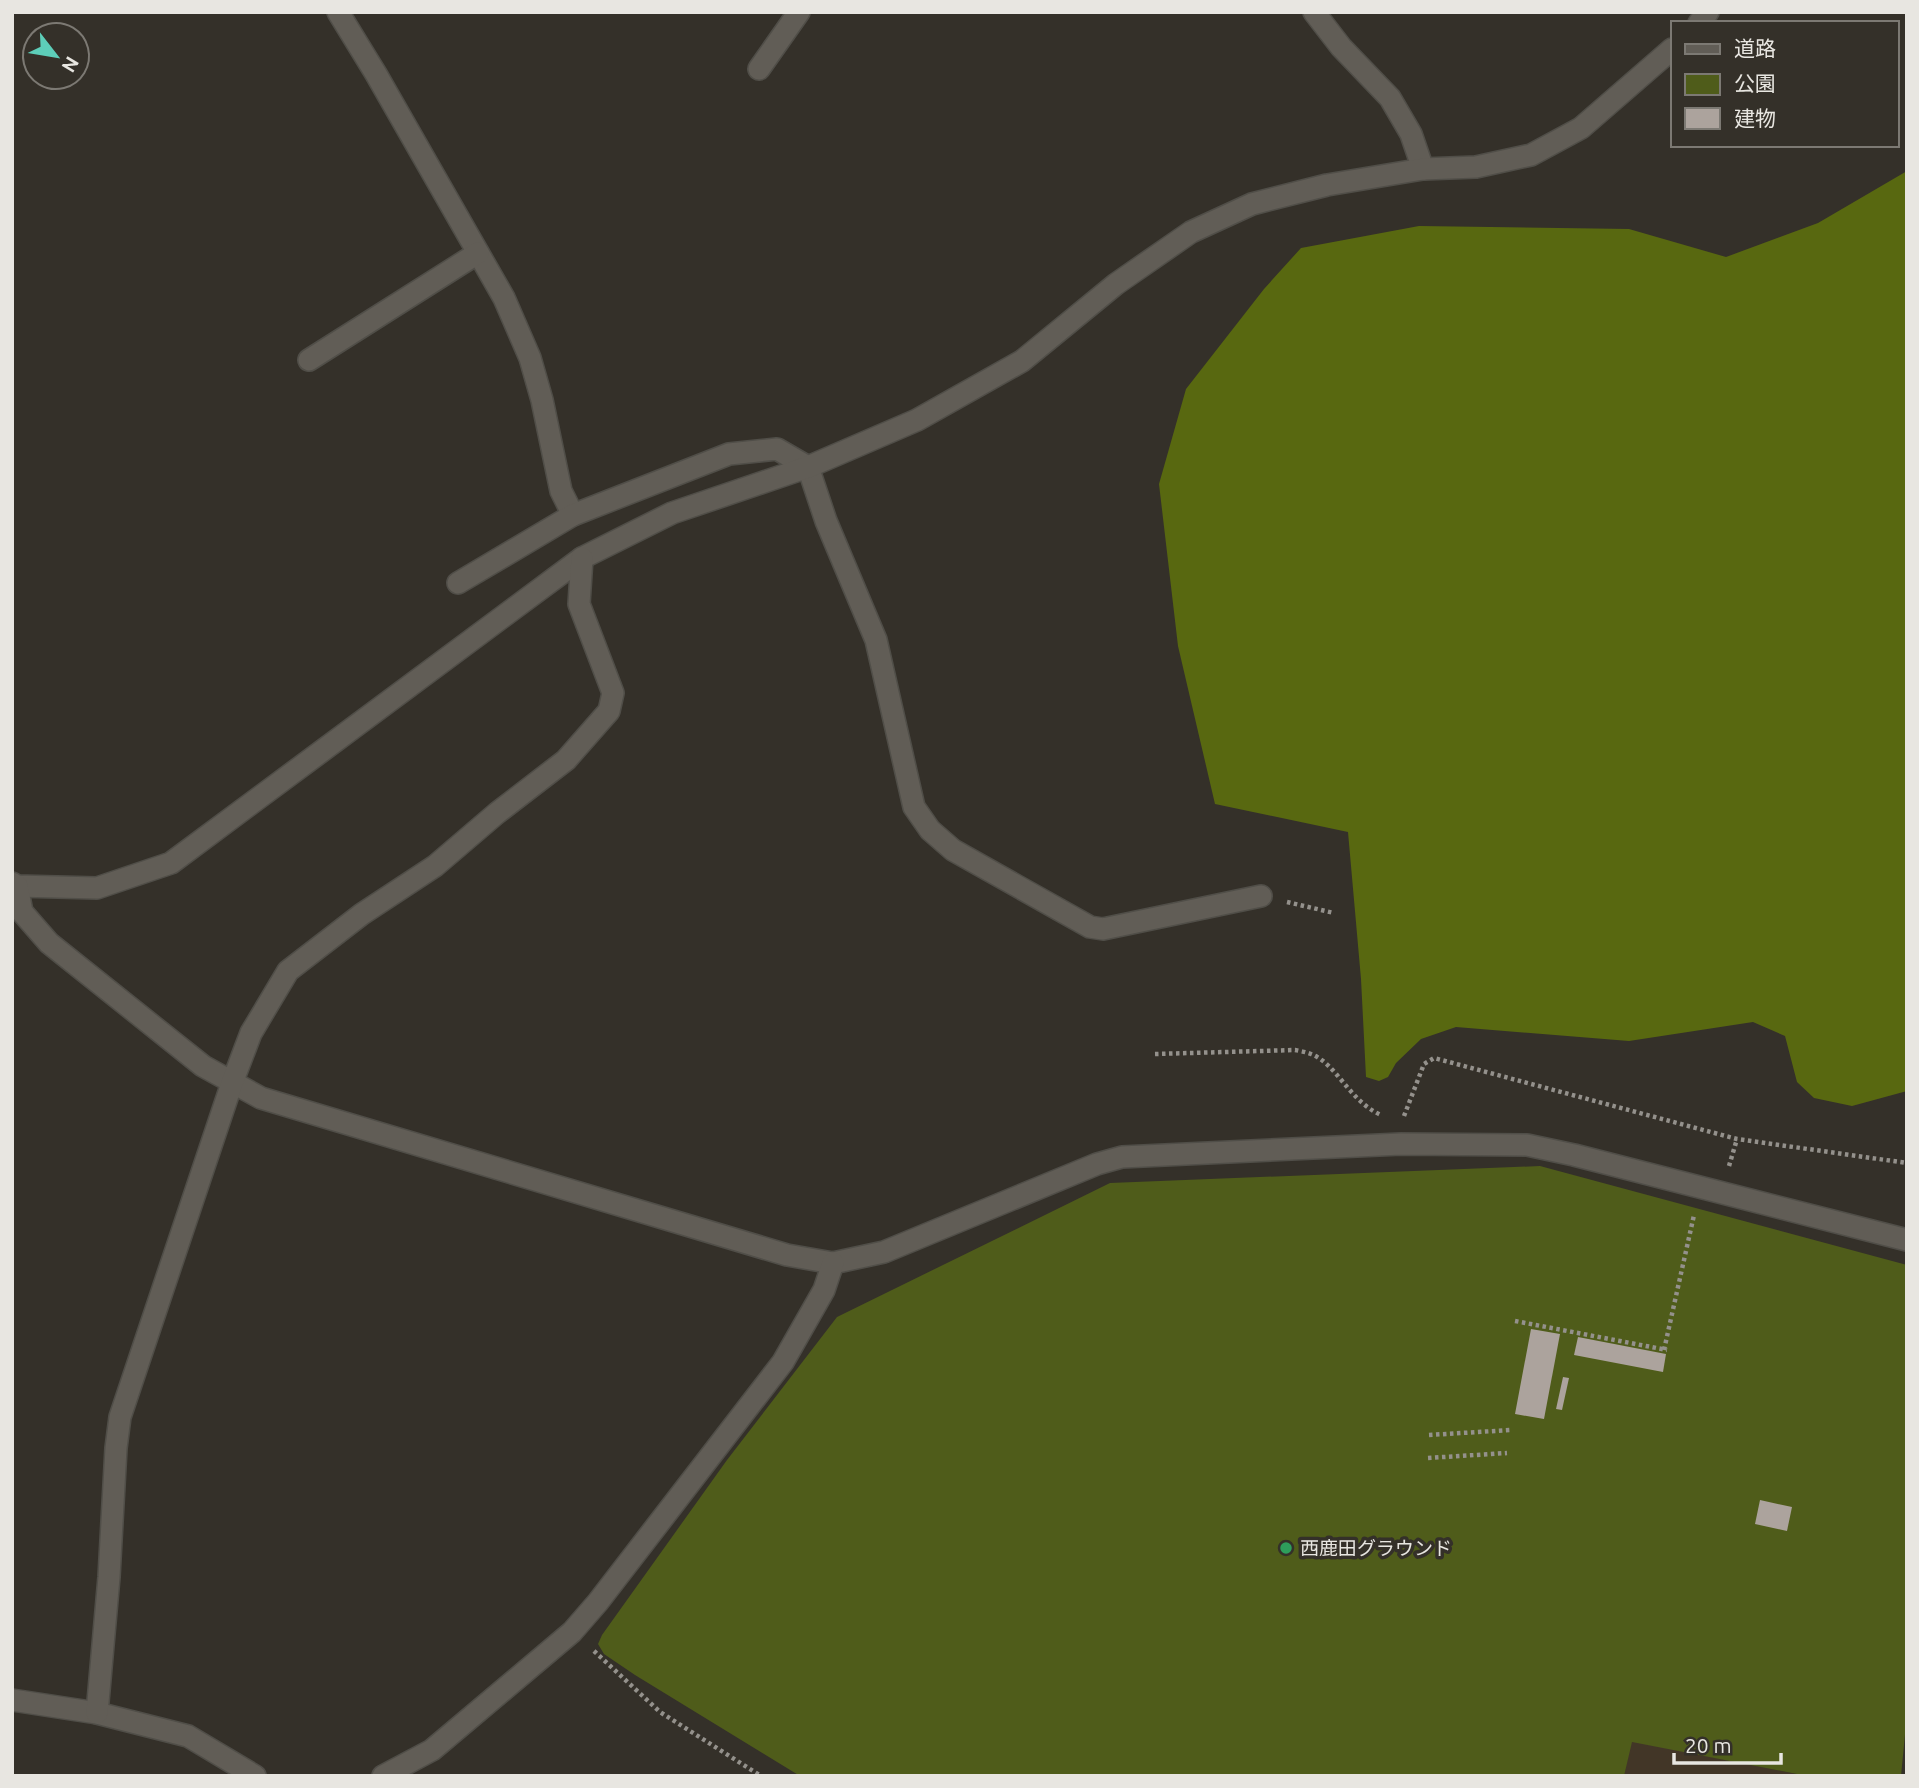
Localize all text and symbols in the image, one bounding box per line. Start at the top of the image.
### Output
north arrow [21,21,91,91]
legend [1671,21,1898,147]
text: 道路 [1734,36,1776,60]
text: N [57,53,84,77]
text: 公園 [1734,71,1776,95]
text: 建物 [1734,106,1776,130]
place label: 西鹿田グラウンド [1300,1537,1452,1559]
marker: 西鹿田グラウンド [1278,1540,1294,1556]
scale bar [1674,1722,1781,1766]
text: 20 m [1685,1733,1732,1757]

